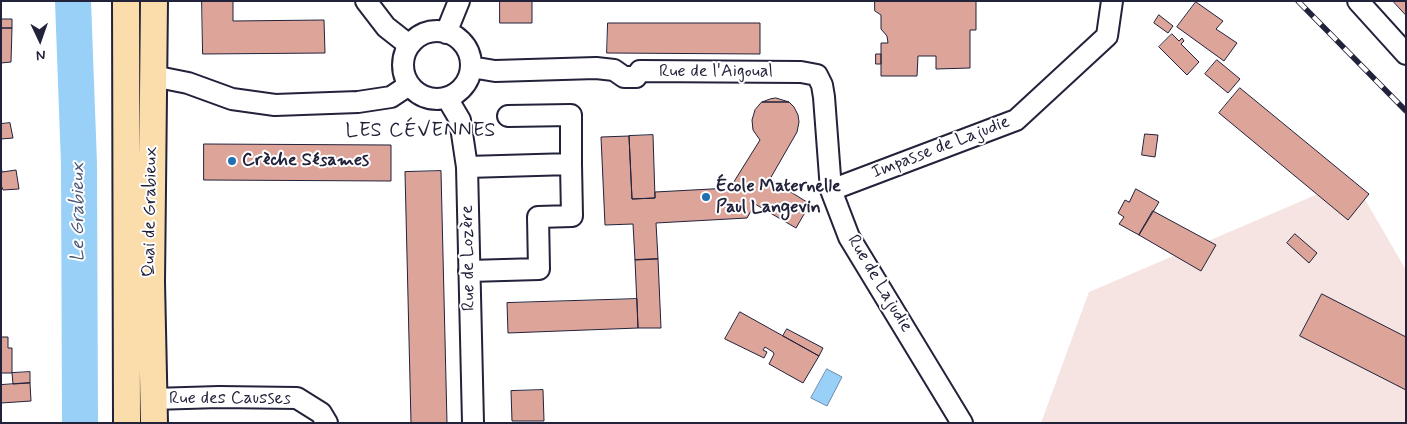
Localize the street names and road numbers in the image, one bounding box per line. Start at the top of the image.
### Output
street label: Rue de l'Aigoual [659,61,773,83]
street label: Impasse de Lajudie [869,112,1013,184]
street label: Quai de Grabieux [139,147,163,277]
street label: Rue de Lozère [457,205,481,311]
street label: Rue de Lajudie [842,231,916,337]
street label: Rue des Causses [169,388,291,410]

